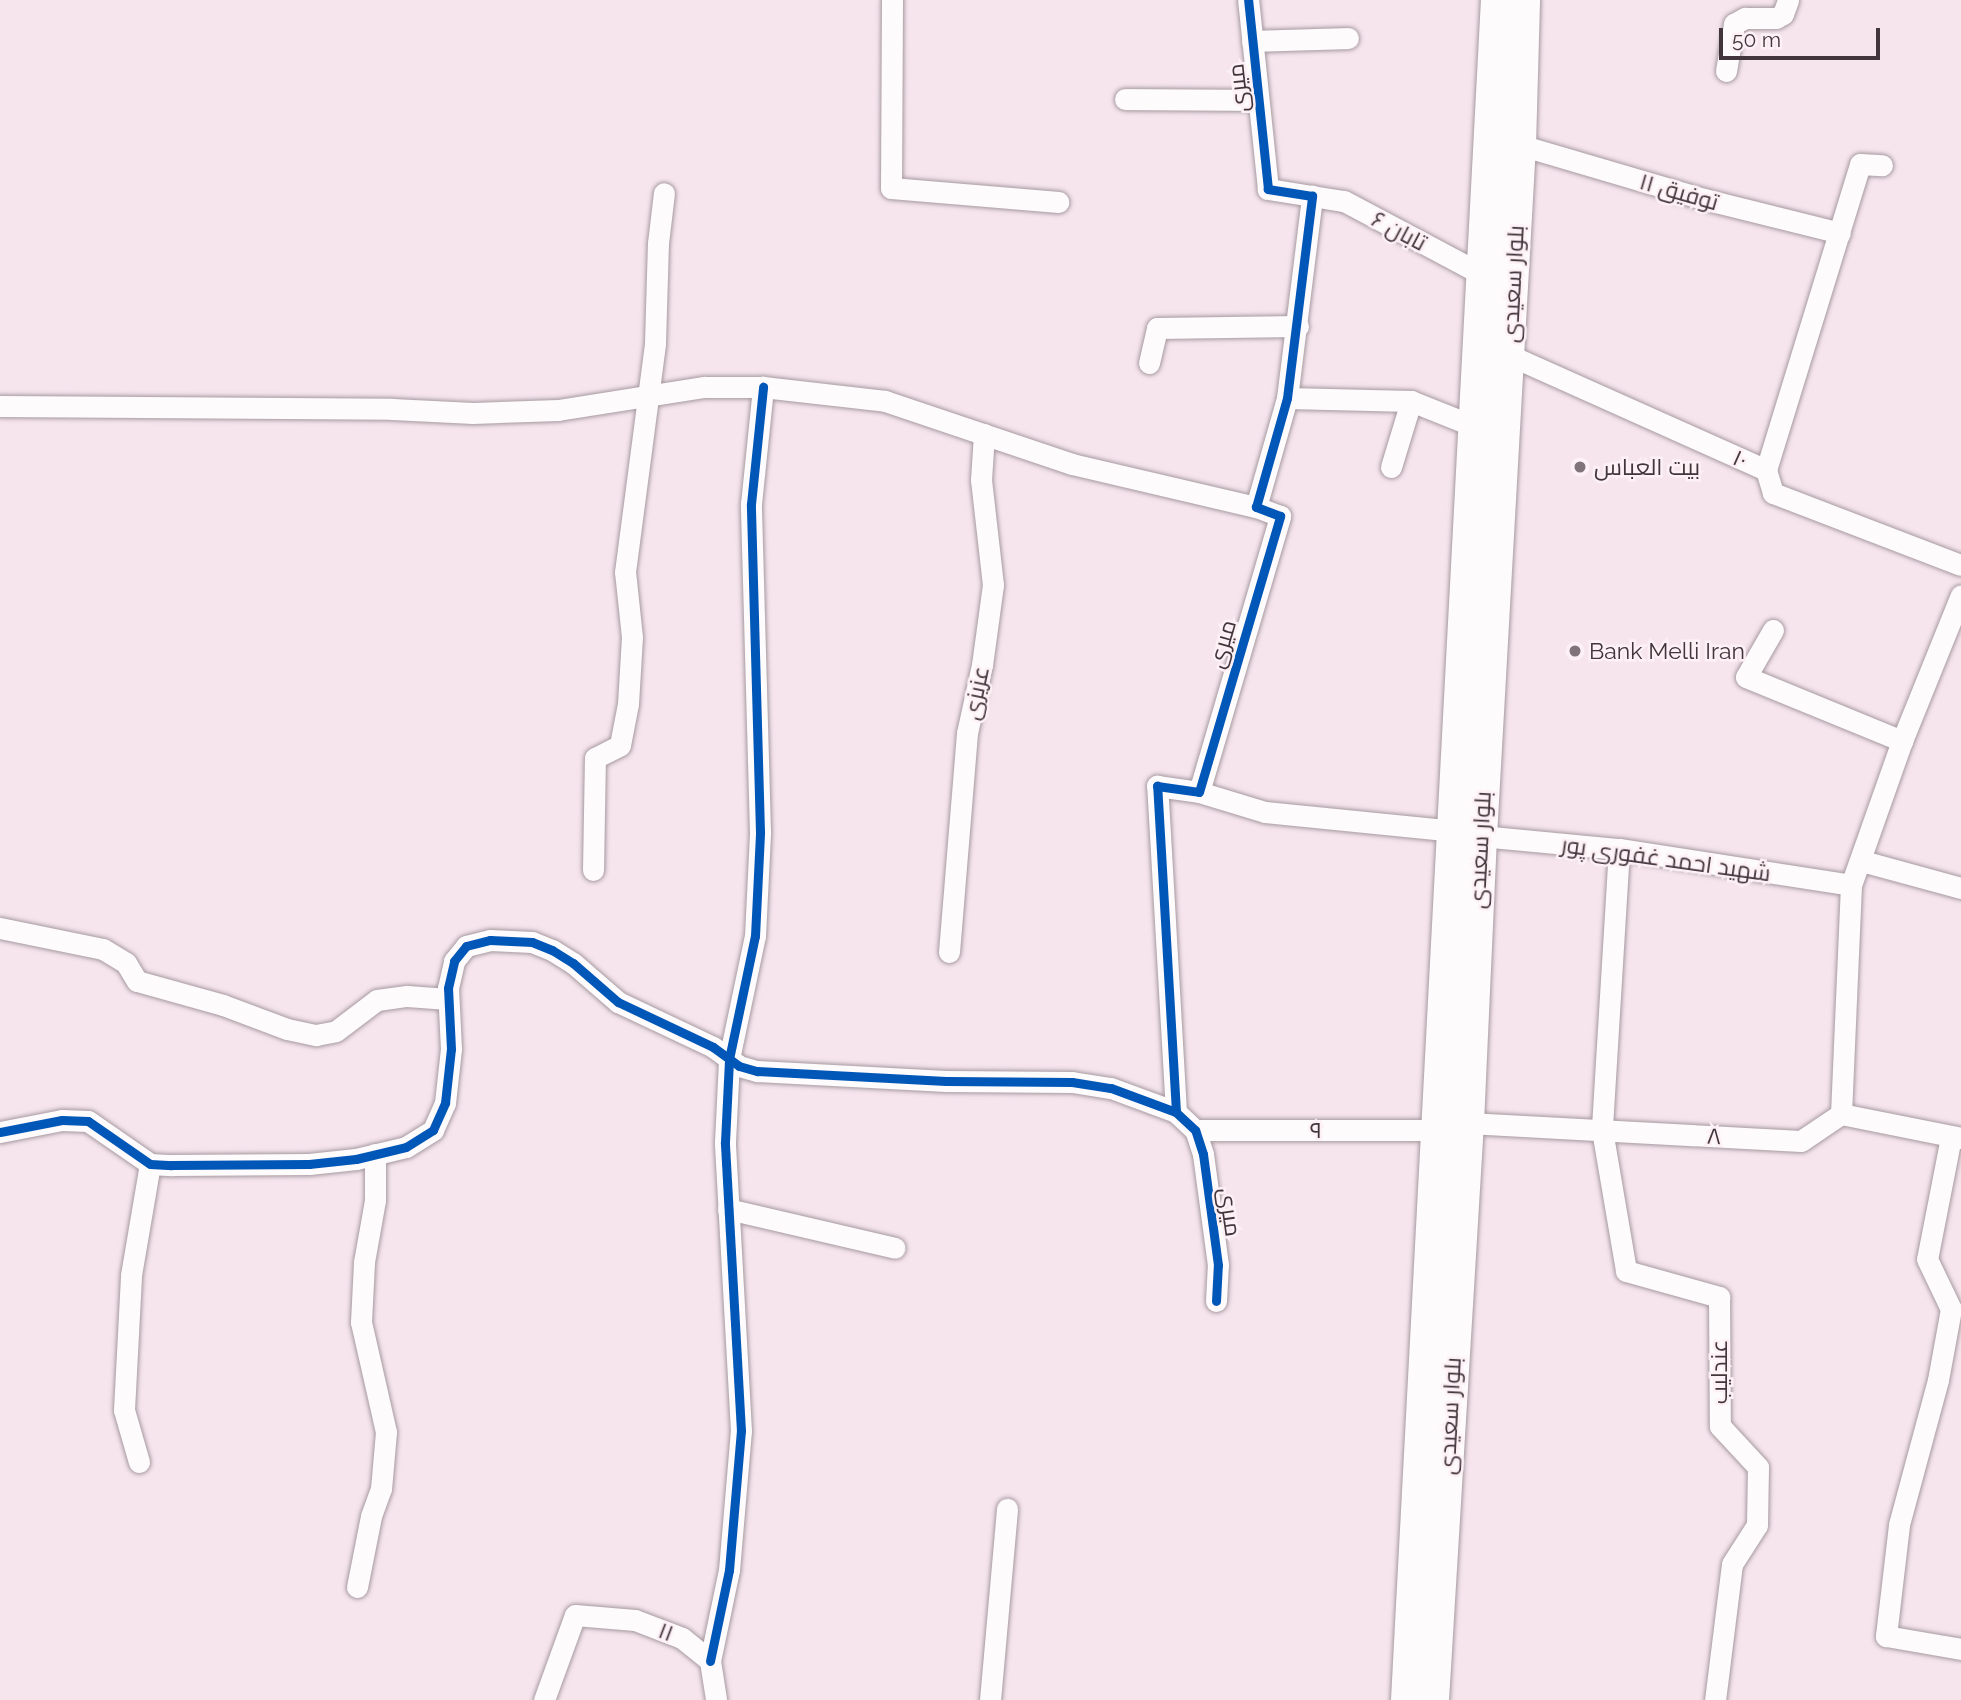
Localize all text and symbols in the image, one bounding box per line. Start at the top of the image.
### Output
scale bar [1723,14,1884,58]
text: 50 m [1732,27,1781,52]
street label: میری [1222,62,1254,114]
street label: توفیق ۱۱ [1636,168,1722,216]
street label: تابان ۶ [1367,205,1431,257]
street label: بلوار سعیدی [1496,224,1530,344]
street label: ۱۰ [1729,444,1751,474]
place label: بیت العباس [1594,453,1700,481]
marker: بیت العباس [1572,459,1588,475]
street label: میری [1202,617,1242,671]
place label: Bank Melli Iran [1589,637,1745,665]
marker: Bank Melli Iran [1567,643,1583,659]
street label: عزیزی [957,664,995,722]
street label: بلوار سعیدی [1463,790,1497,910]
street label: شهید احمد غفوری پور [1559,831,1773,887]
street label: ۹ [1310,1116,1322,1144]
street label: ۸ [1706,1122,1722,1150]
street label: میری [1213,1186,1247,1238]
street label: عندلیب [1705,1340,1733,1404]
street label: بلوار سعیدی [1433,1356,1467,1476]
street label: ۱۱ [654,1617,678,1647]

